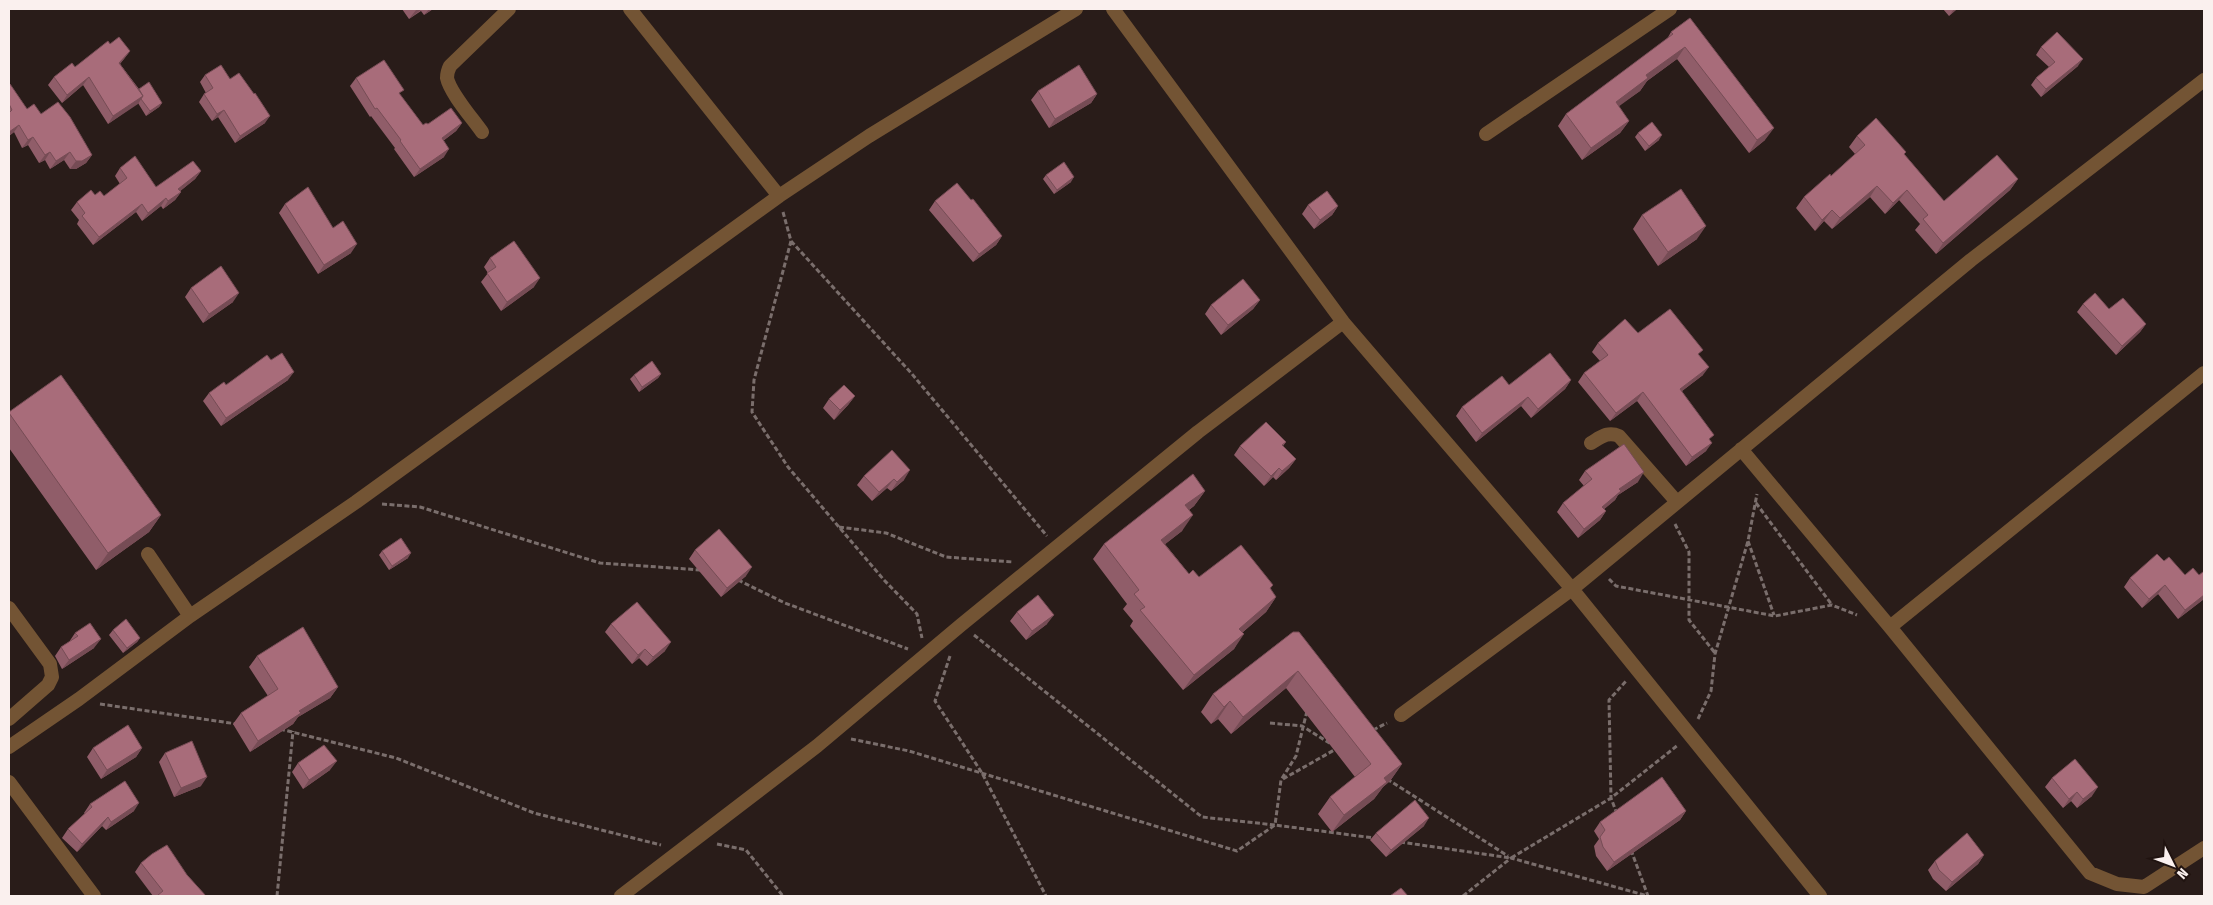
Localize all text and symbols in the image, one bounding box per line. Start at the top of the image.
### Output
north arrow [2148,840,2198,890]
text: N [2173,865,2191,882]

